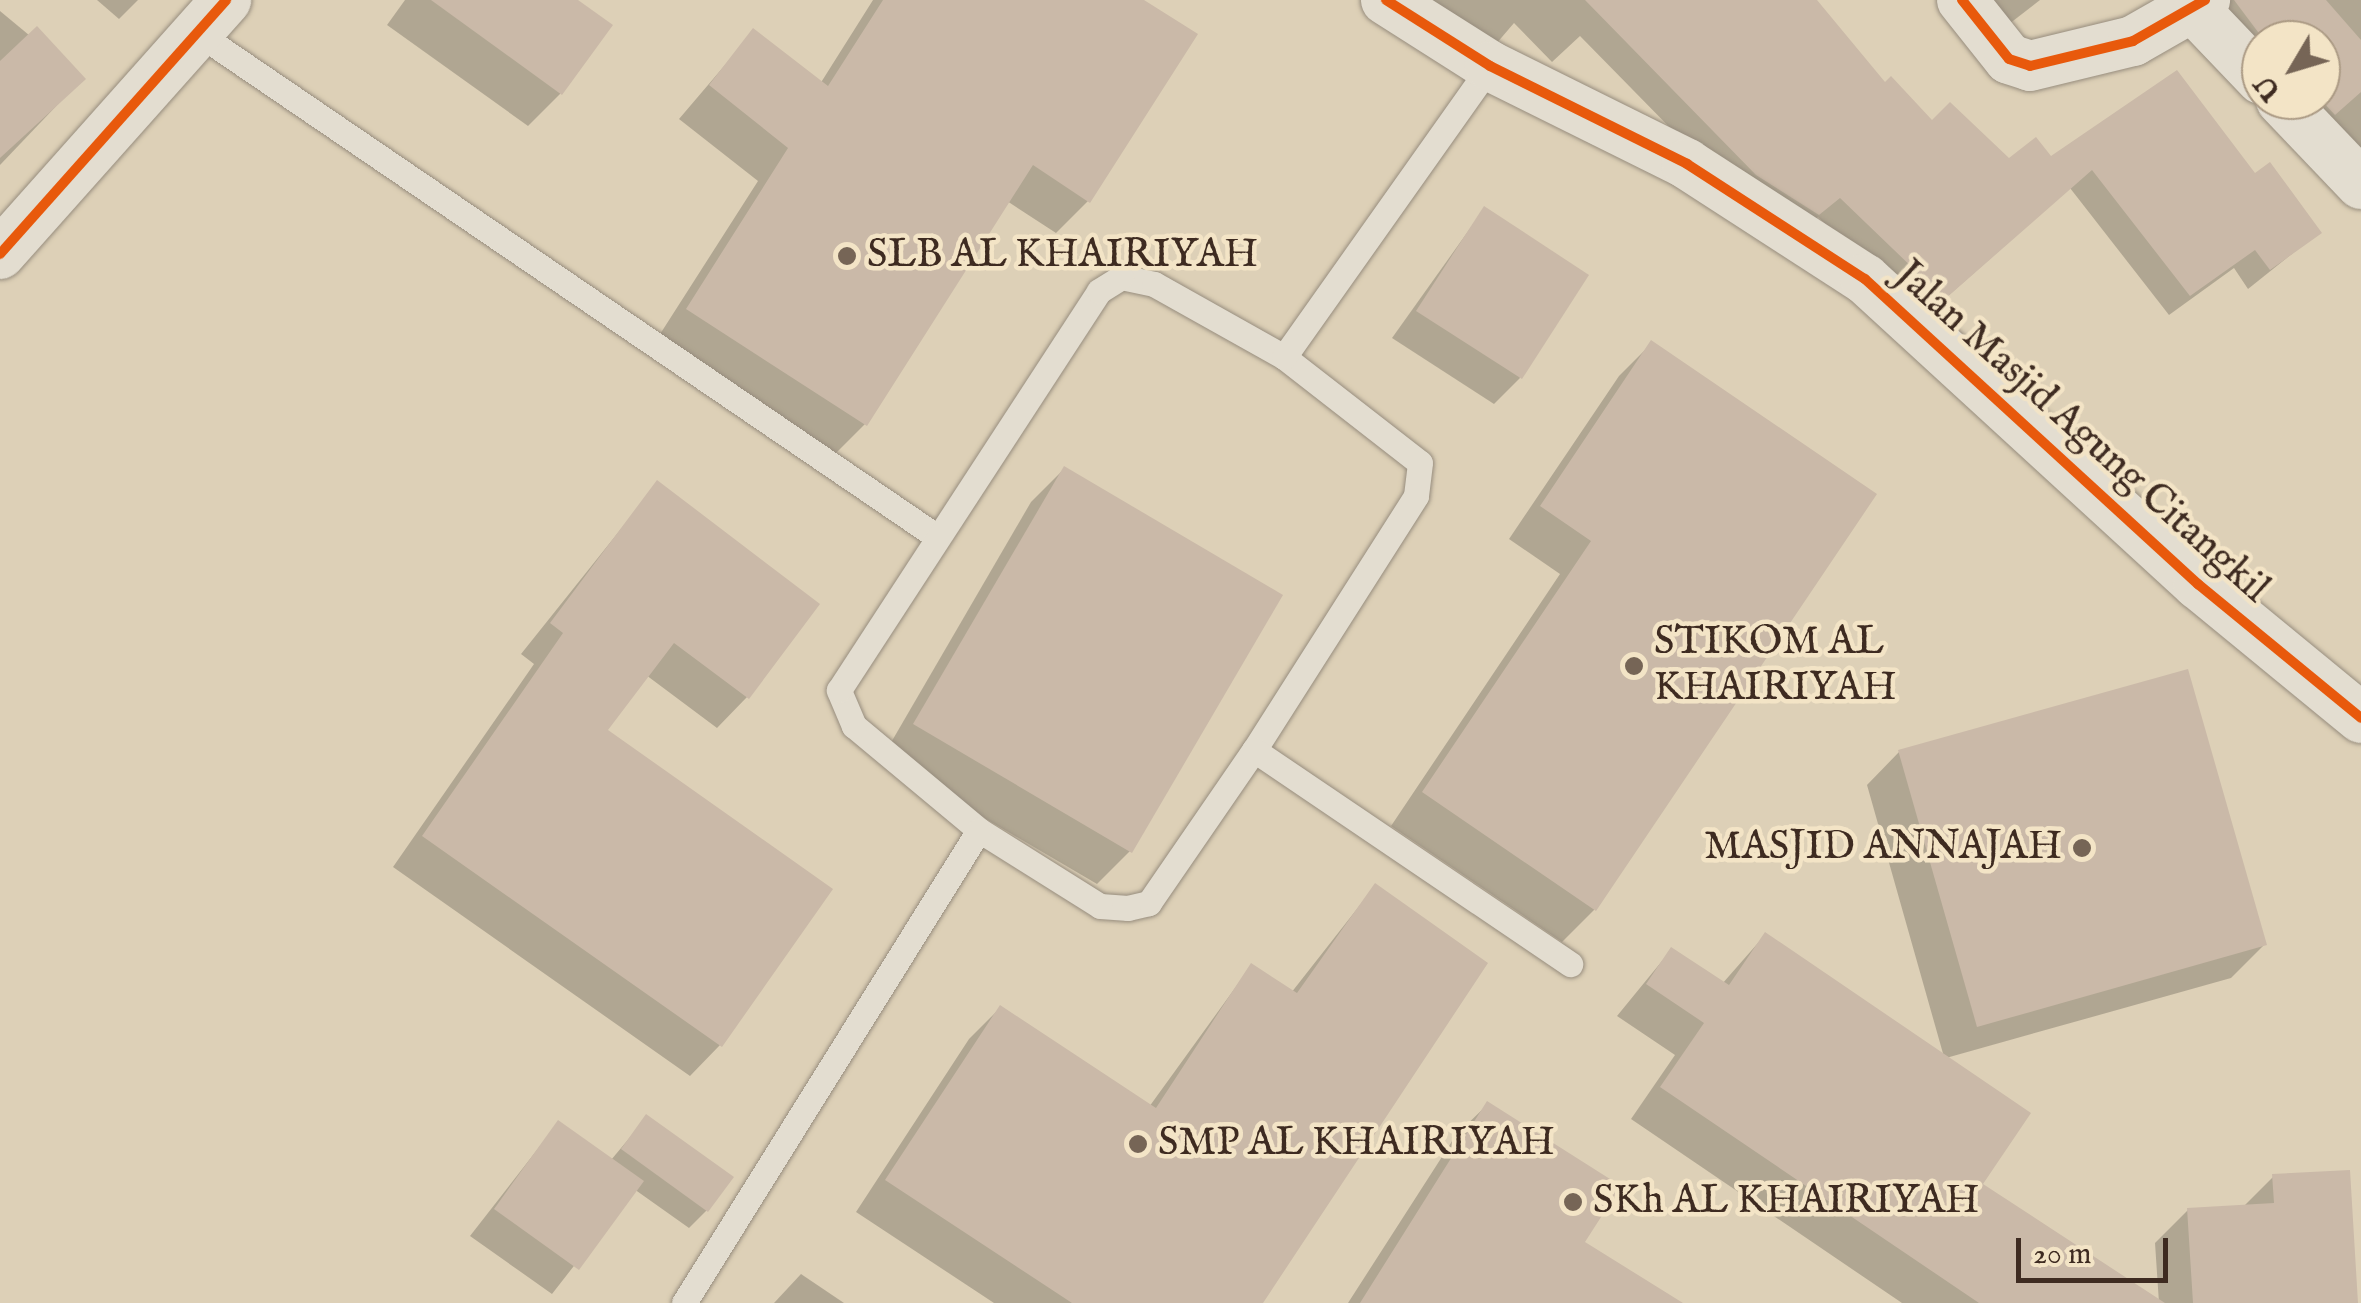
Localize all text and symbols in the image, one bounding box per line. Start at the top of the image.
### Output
north arrow [2241,20,2341,120]
text: U [2247,67,2290,108]
place label: SLB AL KHAIRIYAH [867,232,1258,280]
marker: SLB AL KHAIRIYAH [836,245,858,267]
street label: Jalan Masjid Agung Citangkil [1884,252,2278,614]
place label: STIKOM AL KHAIRIYAH [1654,619,1897,713]
marker: STIKOM AL KHAIRIYAH [1623,655,1645,677]
place label: MASJID ANNAJAH [1704,824,2062,872]
marker: MASJID ANNAJAH [2071,837,2093,859]
place label: SMP AL KHAIRIYAH [1158,1120,1555,1168]
marker: SMP AL KHAIRIYAH [1127,1133,1149,1155]
place label: SKh AL KHAIRIYAH [1593,1178,1979,1226]
marker: SKh AL KHAIRIYAH [1562,1191,1584,1213]
scale bar [2021,1218,2174,1280]
text: 20 m [2033,1236,2092,1274]

